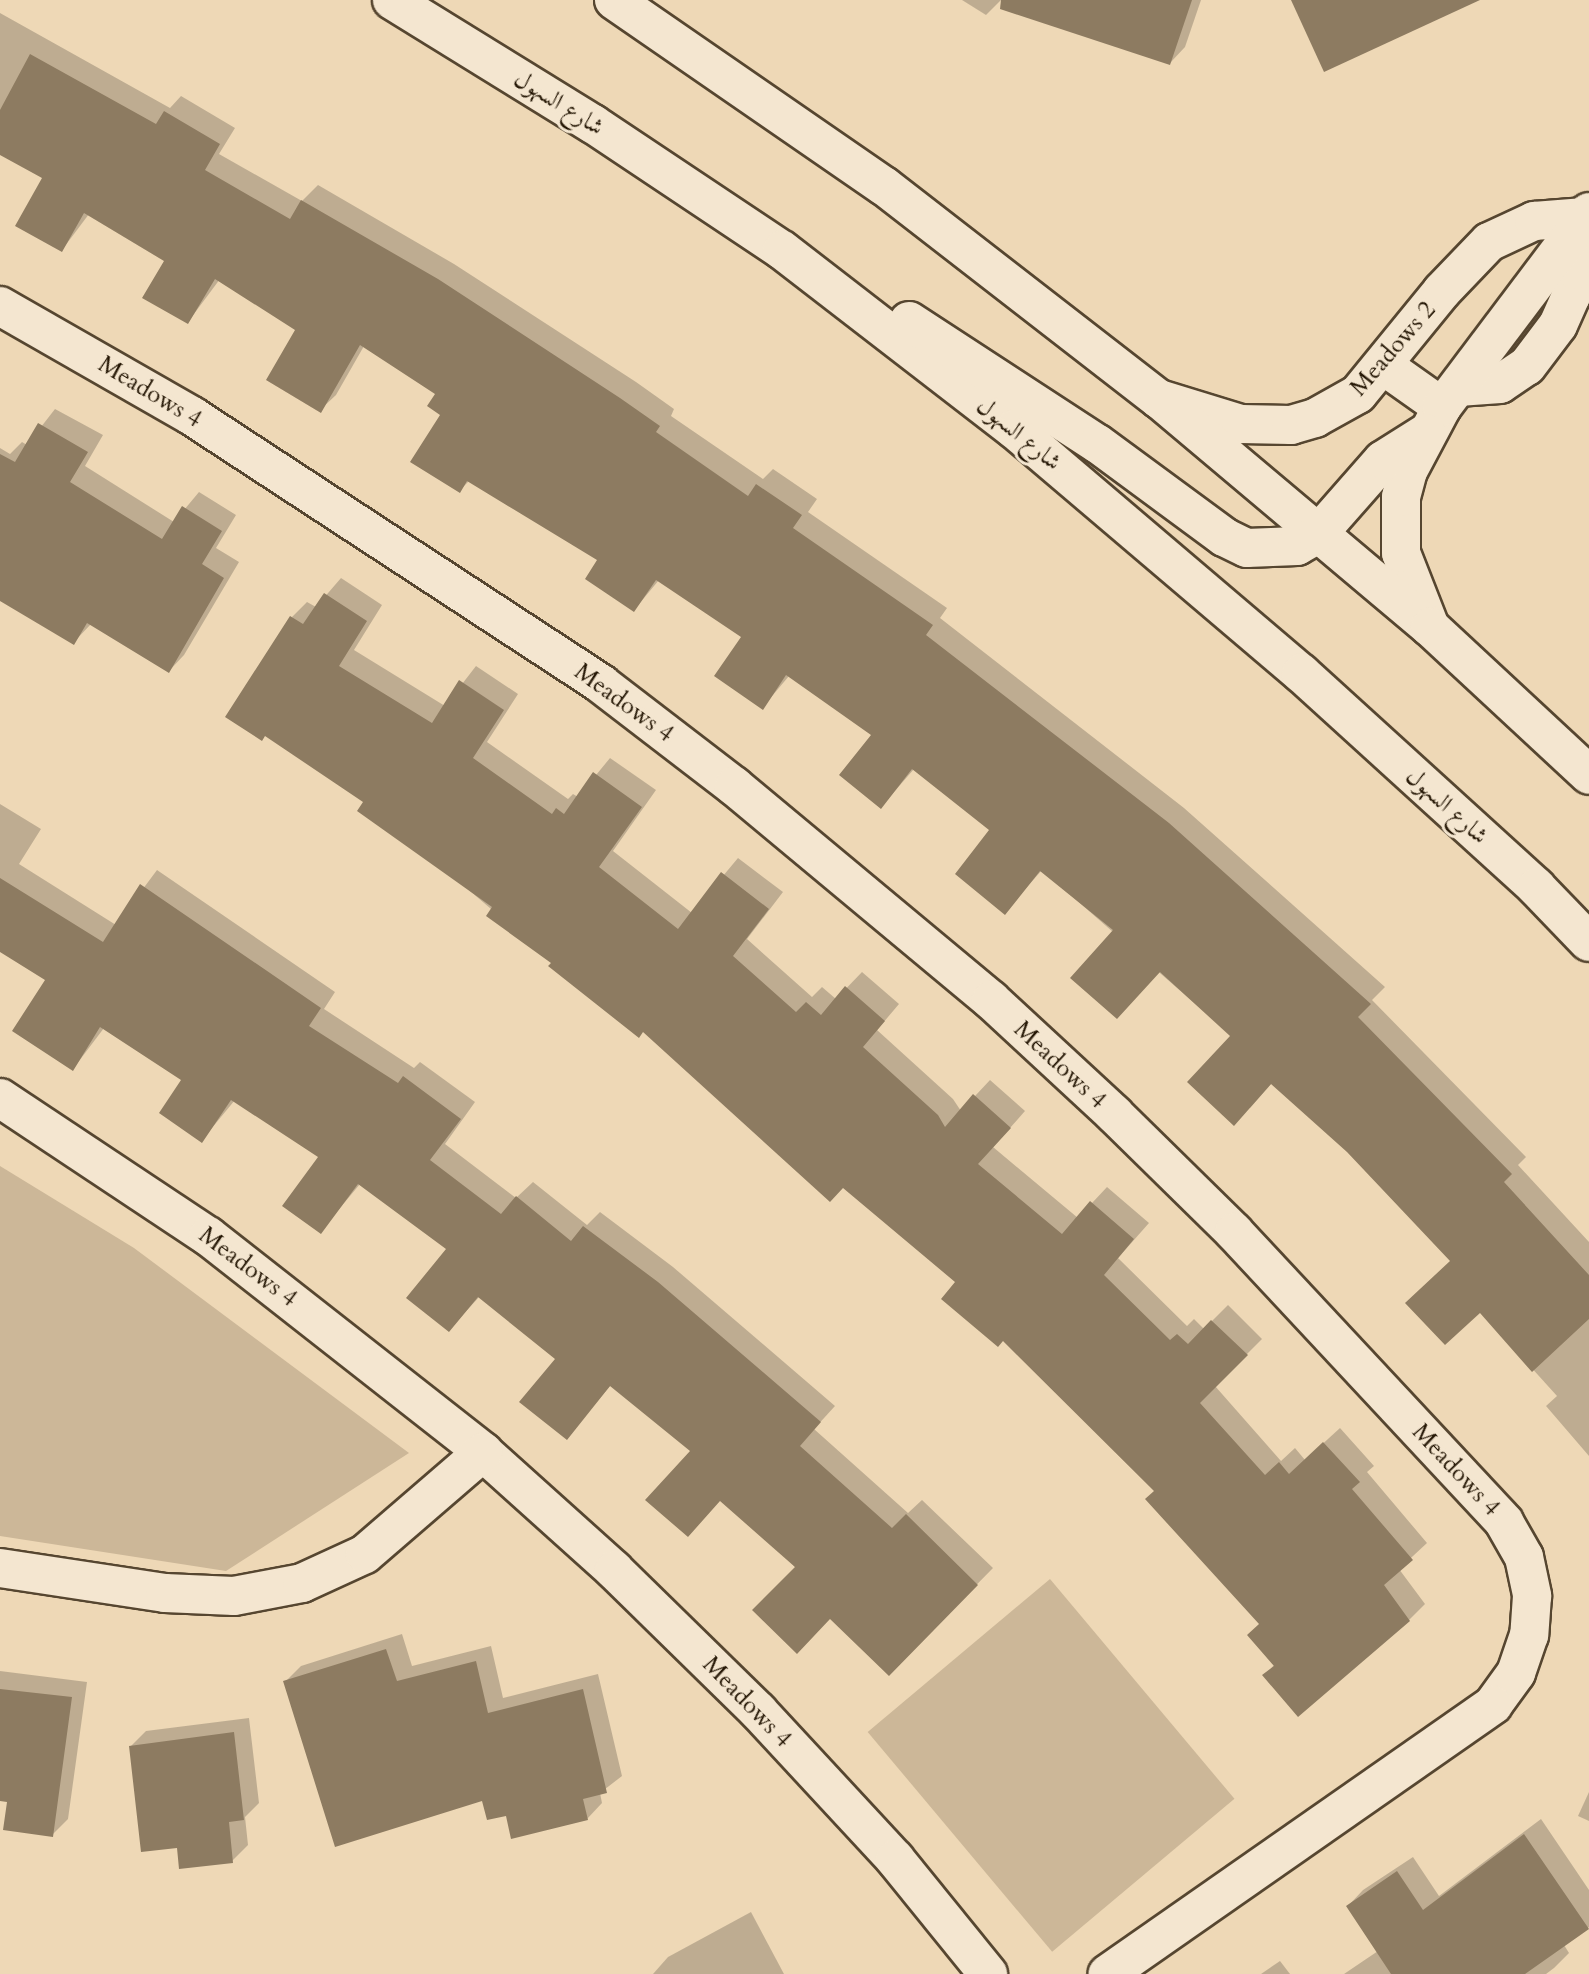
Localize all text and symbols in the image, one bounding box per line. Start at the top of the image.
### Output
street label: شارع السهول [509,64,609,142]
street label: Meadows 2 [1344,296,1442,402]
street label: Meadows 4 [93,350,207,434]
street label: شارع السهول [971,391,1067,477]
street label: Meadows 4 [569,657,679,749]
street label: شارع السهول [1400,762,1494,850]
street label: Meadows 4 [1008,1015,1112,1115]
street label: Meadows 4 [193,1221,303,1313]
street label: Meadows 4 [1406,1418,1506,1522]
street label: Meadows 4 [696,1650,798,1754]

